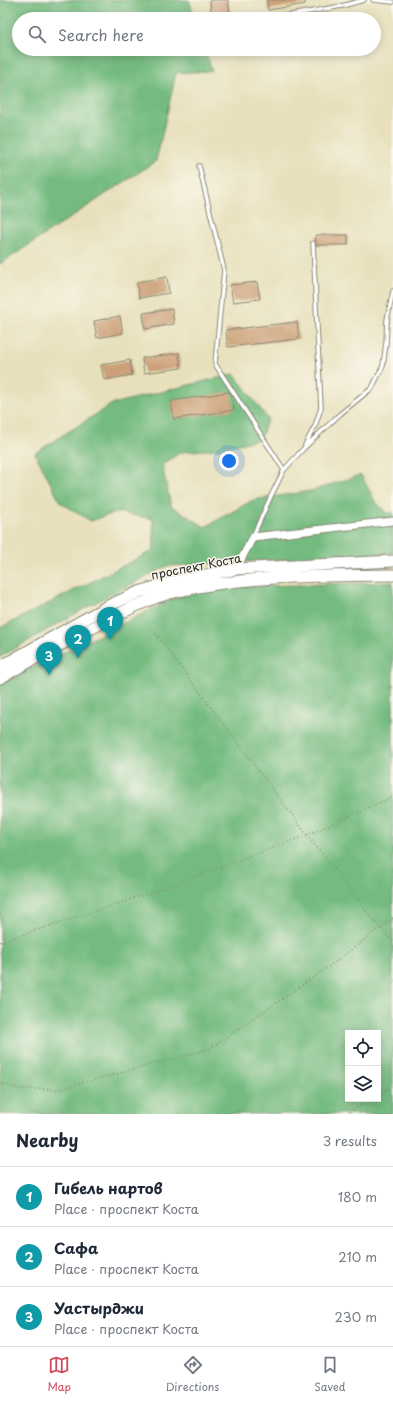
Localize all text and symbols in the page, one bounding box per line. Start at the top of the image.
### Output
search box [12,12,381,56]
icon: search [26,23,48,45]
text: Search here [58,23,144,46]
your location [219,451,239,471]
street label: проспект Коста [149,548,243,584]
pin: 1 [97,607,123,640]
pin: 2 [65,625,91,658]
pin: 3 [36,642,62,675]
map controls [345,1030,381,1102]
button: locate [345,1030,381,1066]
button: layers [345,1066,381,1102]
text: Nearby [16,1127,78,1153]
text: 3 results [323,1131,377,1150]
text: Гибель нартов [54,1176,163,1199]
text: 1 [26,1187,32,1206]
text: 180 m [338,1187,377,1206]
text: Place · проспект Коста [54,1199,199,1218]
text: Сафа [54,1236,98,1259]
text: 2 [24,1247,34,1266]
text: 210 m [338,1247,377,1266]
text: Place · проспект Коста [54,1259,199,1278]
text: Уастырджи [54,1296,144,1319]
text: 3 [25,1307,33,1326]
text: 230 m [335,1307,377,1326]
text: Place · проспект Коста [54,1319,199,1338]
tab: Map [47,1354,71,1395]
tab: Directions [166,1354,219,1395]
tab: Saved [314,1354,346,1395]

